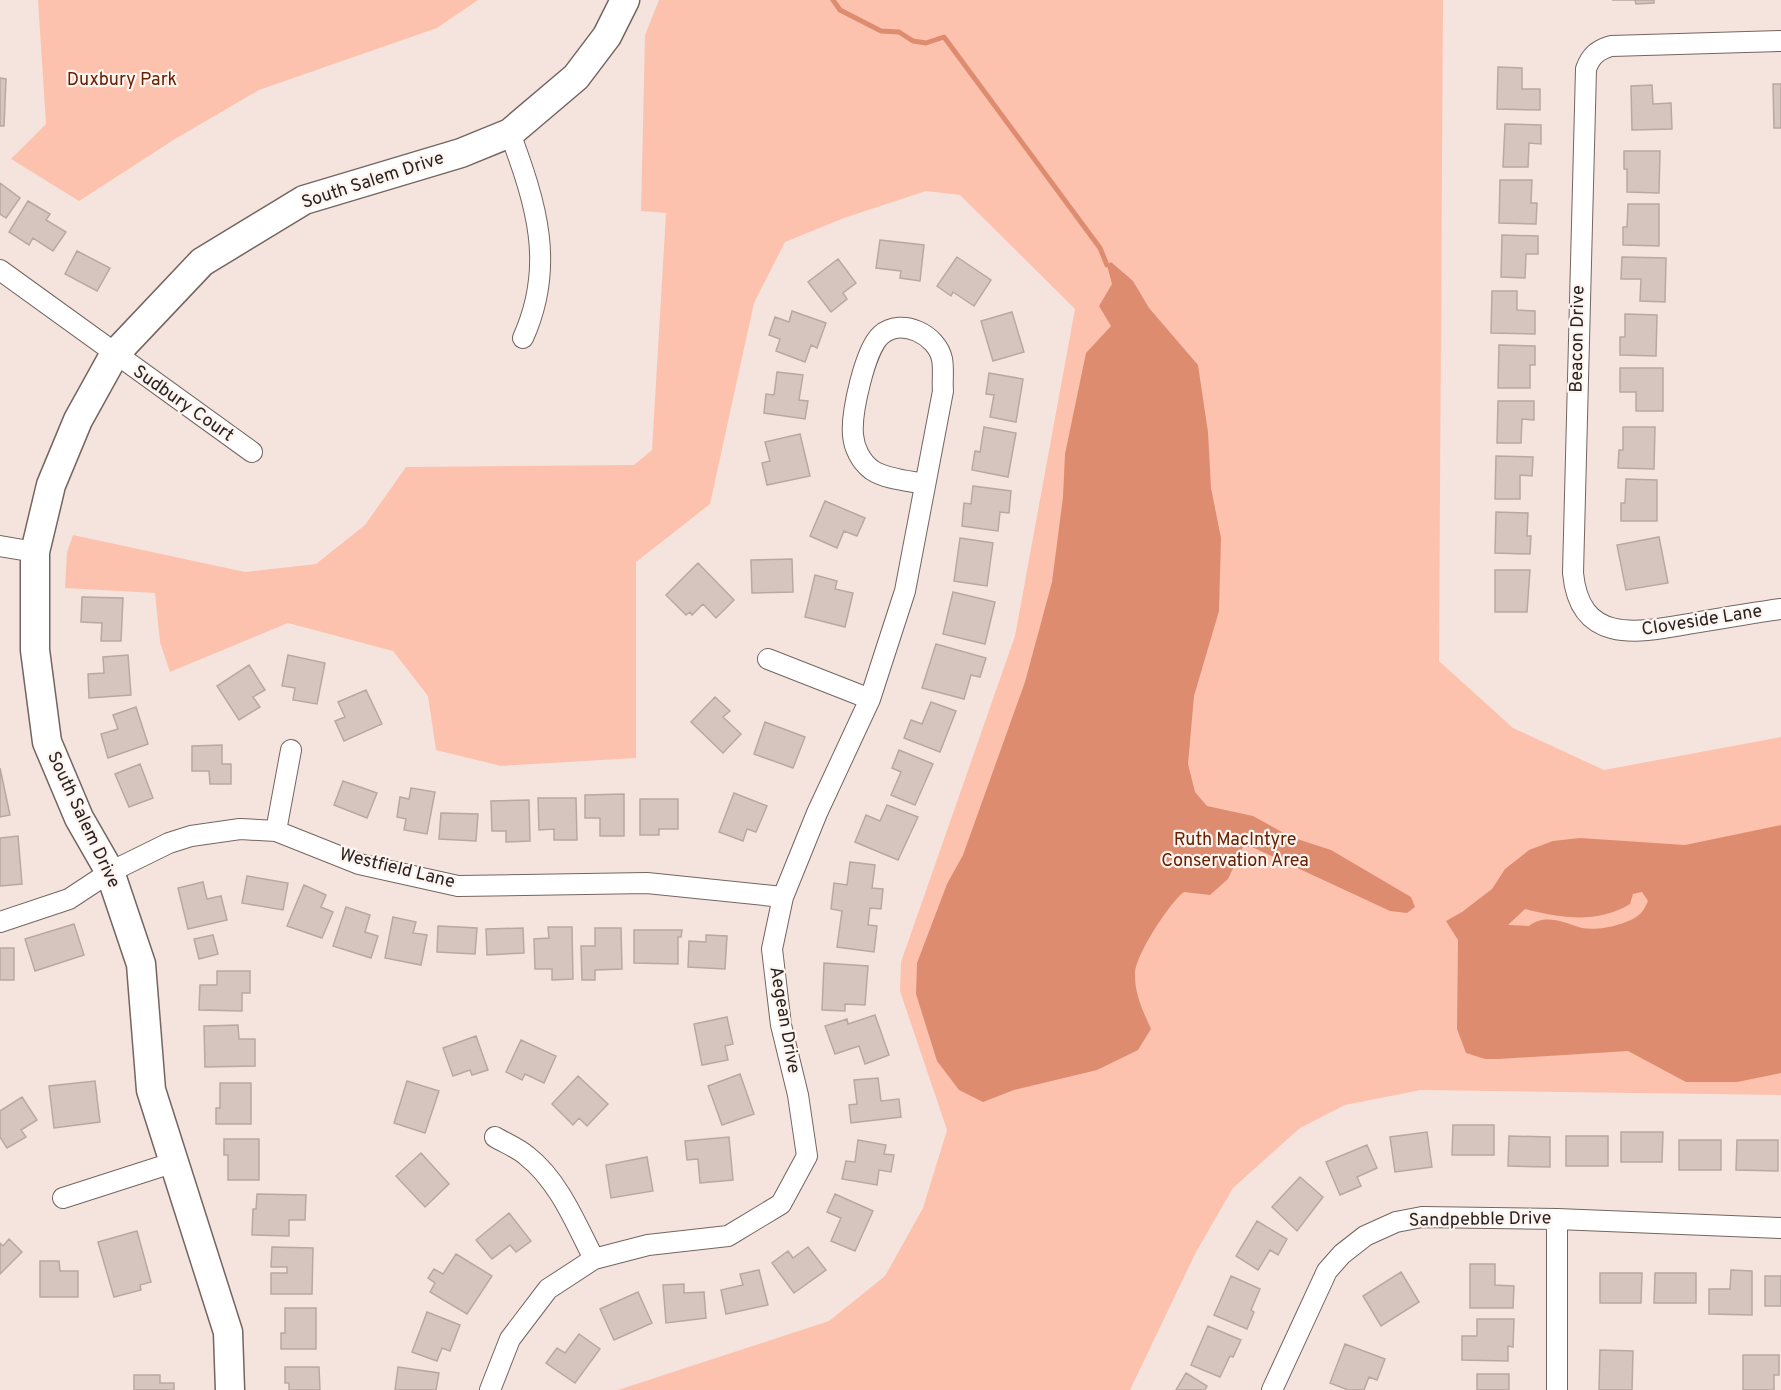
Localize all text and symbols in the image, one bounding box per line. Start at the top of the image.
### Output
park label: Duxbury Park [67,69,177,92]
street label: South Salem Drive [299,147,447,215]
street label: Beacon Drive [1566,285,1590,393]
street label: Sudbury Court [128,361,238,447]
street label: Cloveside Lane [1640,600,1764,642]
street label: South Salem Drive [41,748,125,892]
park label: Ruth MacIntyre Conservation Area [1161,829,1309,873]
street label: Westfield Lane [337,844,457,894]
street label: Aegean Drive [763,965,805,1075]
street label: Sandpebble Drive [1408,1207,1552,1233]

